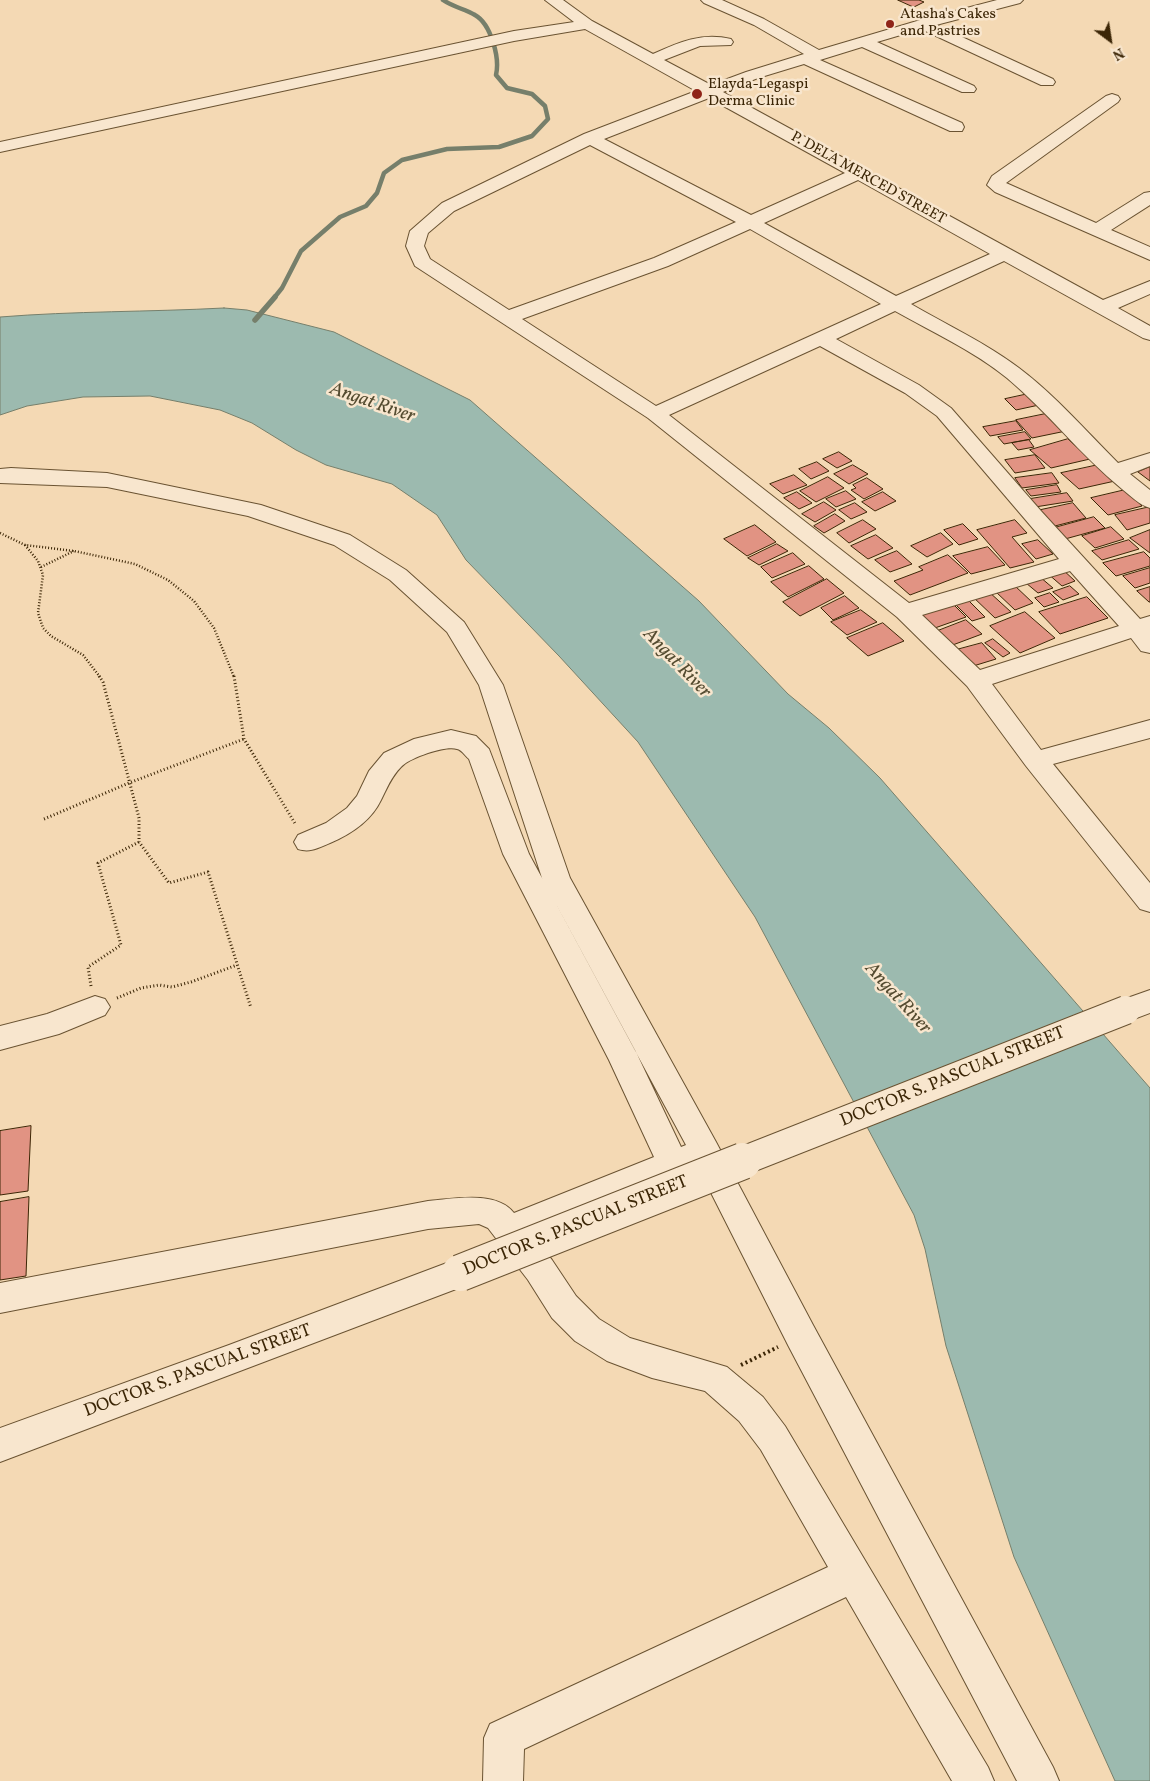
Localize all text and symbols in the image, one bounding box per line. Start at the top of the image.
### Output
place label: Atasha's Cakes and Pastries [900,6,996,41]
north arrow [1085,15,1135,65]
marker: Atasha's Cakes and Pastries [884,18,896,30]
text: N [1109,43,1127,64]
place label: Elayda-Legaspi Derma Clinic [708,76,808,111]
marker: Elayda-Legaspi Derma Clinic [690,87,704,101]
street label: P. DELA MERCED STREET [787,129,949,229]
water label: Angat River [326,379,418,429]
water label: Angat River [637,624,715,704]
water label: Angat River [859,958,935,1040]
street label: DOCTOR S. PASCUAL STREET [838,1023,1068,1133]
street label: DOCTOR S. PASCUAL STREET [461,1172,691,1282]
street label: DOCTOR S. PASCUAL STREET [81,1321,315,1423]

